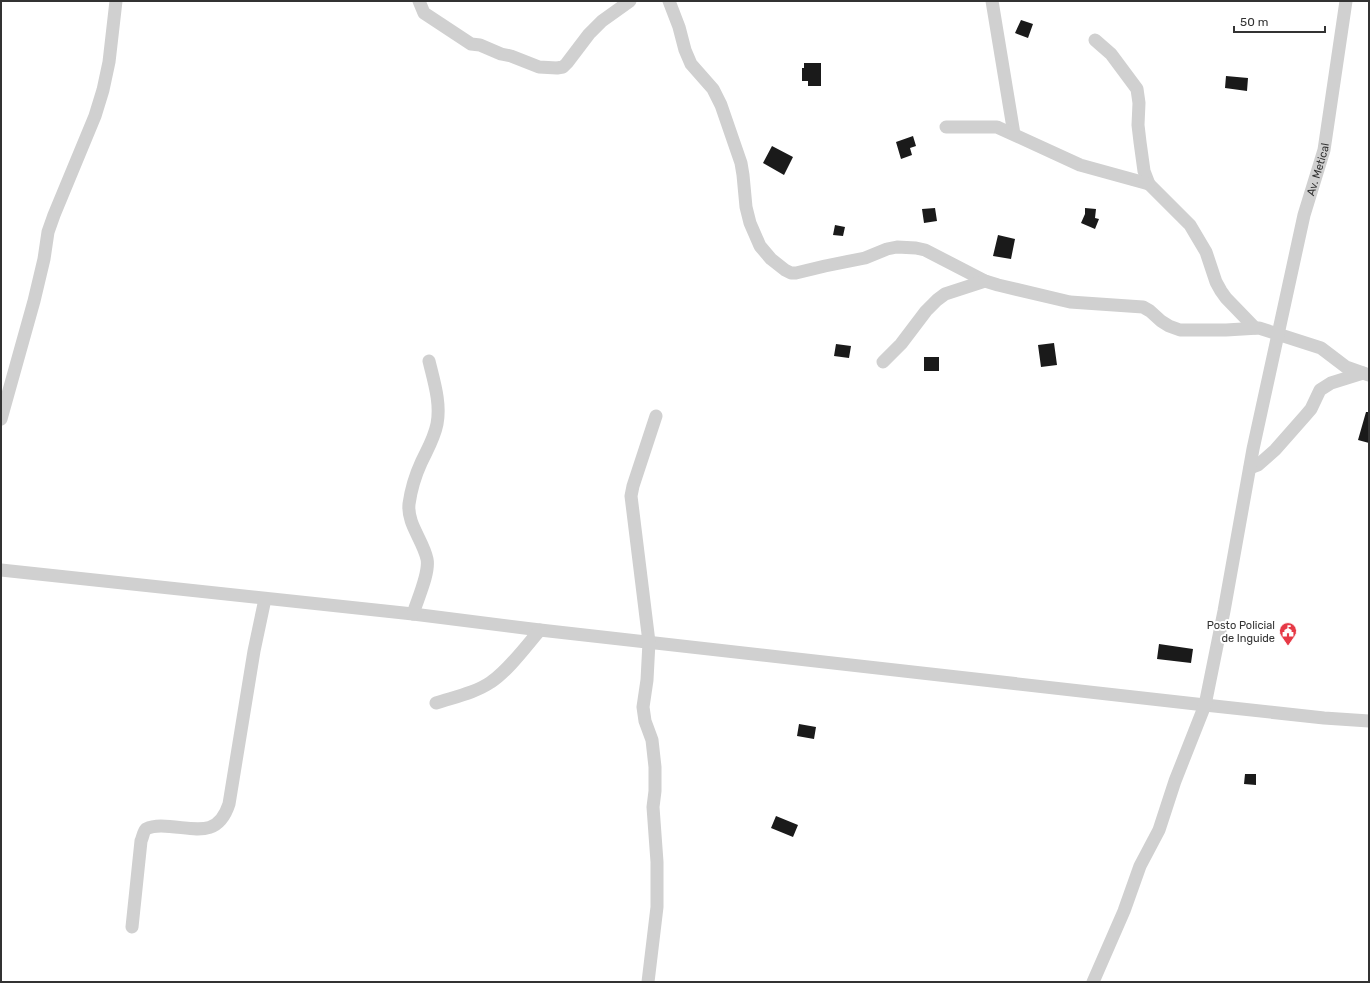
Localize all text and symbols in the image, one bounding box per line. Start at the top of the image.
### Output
scale bar [1234,8,1325,34]
text: 50 m [1240,15,1268,29]
street label: Av. Metical [1304,142,1331,197]
place label: Posto Policial de Inguide [1207,619,1275,645]
public building icon: Posto Policial de Inguide [1278,621,1298,646]

